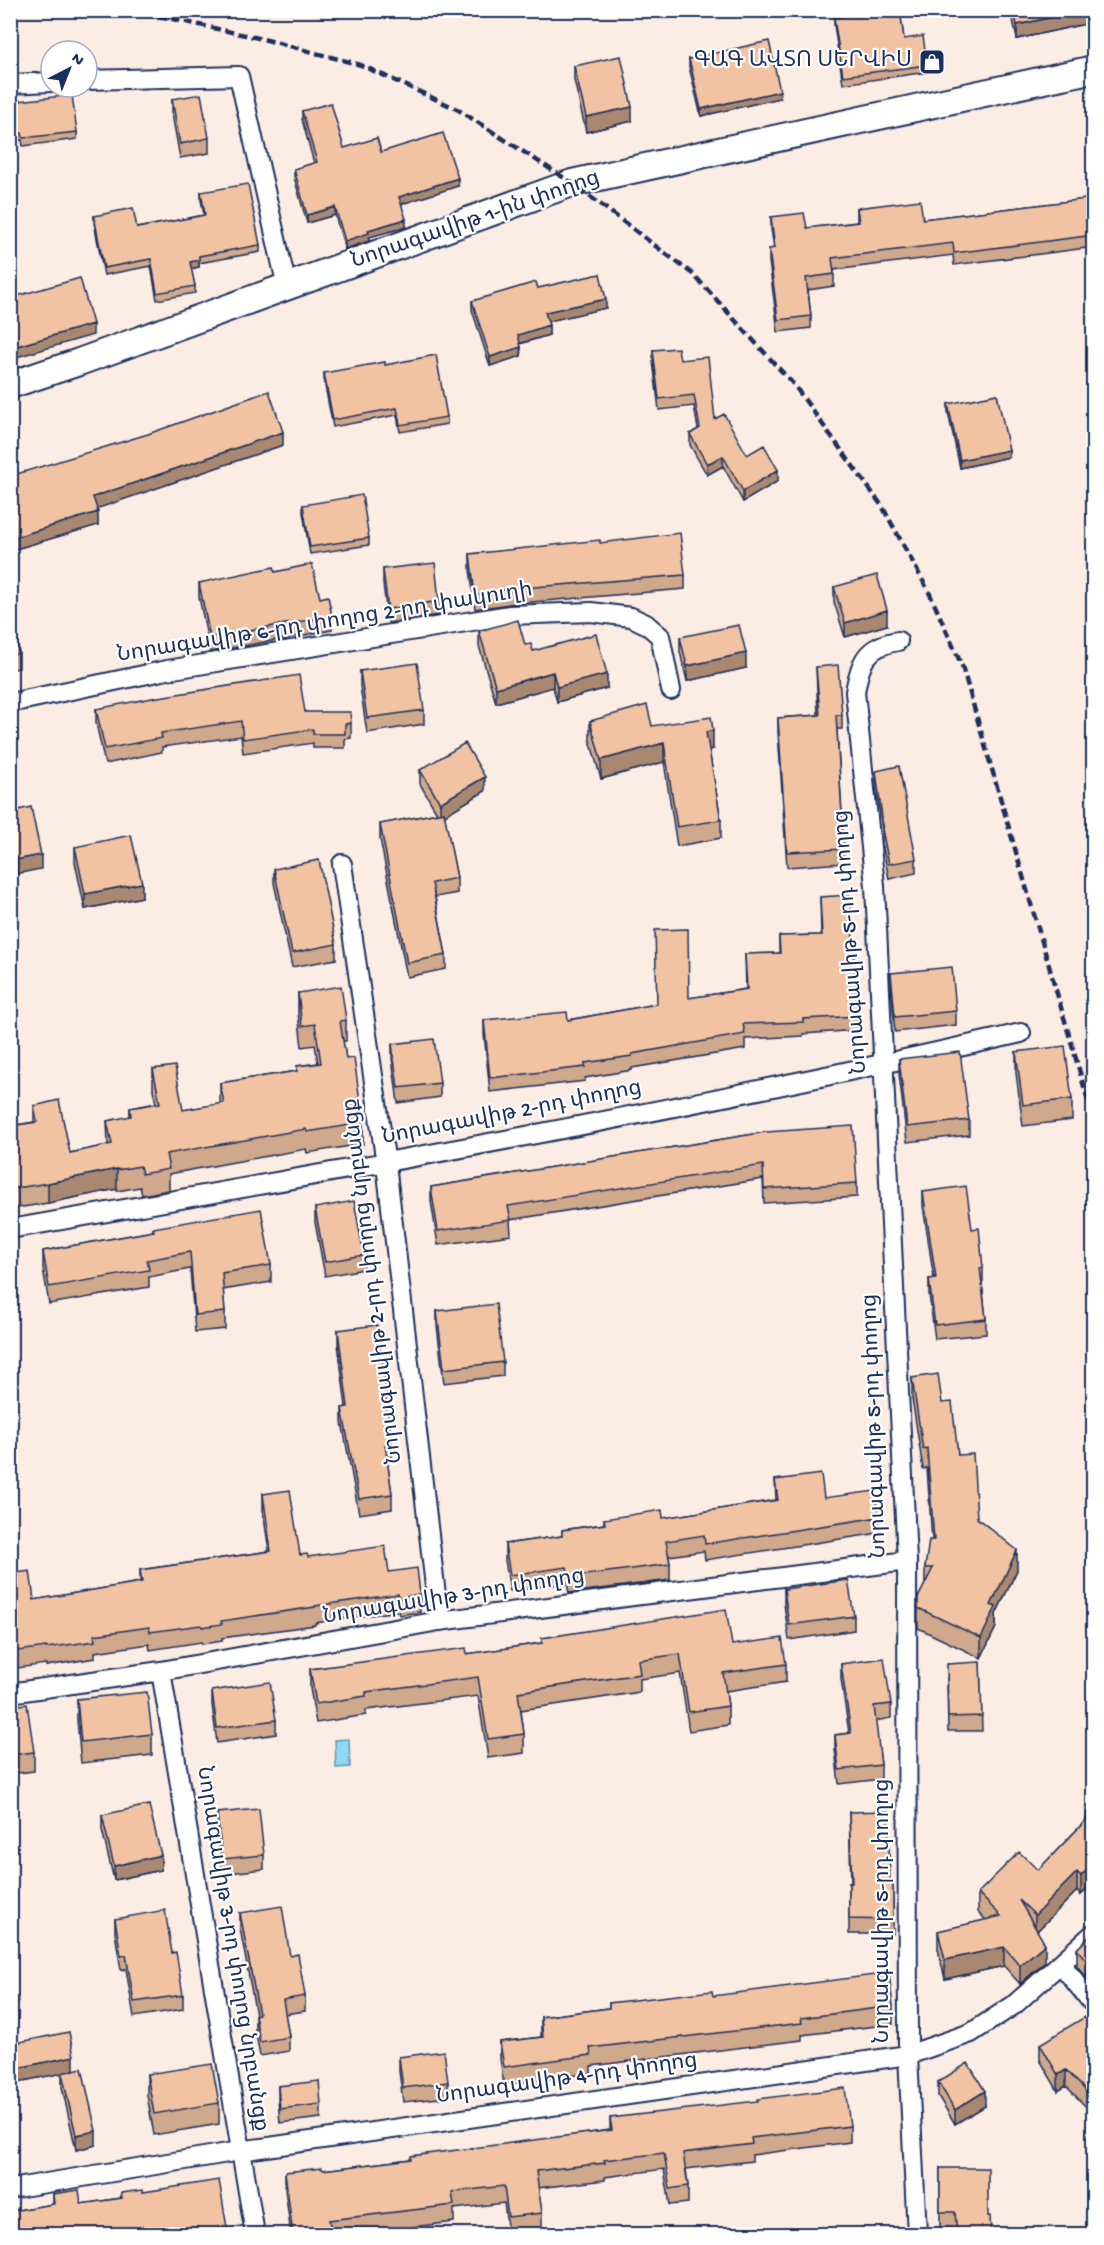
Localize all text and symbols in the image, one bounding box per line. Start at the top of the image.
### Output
north arrow [39,39,99,99]
shop icon: ԳԱԳ ԱՎՏՈ ՍԵՐՎԻՍ [917,47,947,77]
place label: ԳԱԳ ԱՎՏՈ ՍԵՐՎԻՍ [693,49,912,75]
text: N [66,50,87,71]
street label: Նորագավիթ 1-ին փողոց [348,166,604,276]
street label: Նորագավիթ 6-րդ փողոց 2-րդ փակուղի [115,578,535,670]
street label: Նորագավիթ 5-րդ փողոց [830,809,874,1075]
street label: Նորագավիթ 2-րդ փողոց [380,1076,644,1152]
street label: Նորագավիթ 2-րդ փողոց նրբանցք [339,1097,409,1465]
street label: Նորագավիթ 5-րդ փողոց [858,1293,894,1559]
street label: Նորագավիթ 3-րդ փողոց [321,1564,587,1632]
street label: Նորագավիթ 3-րդ փողոց նրբանցք [189,1765,273,2133]
street label: Նորագավիթ 5-րդ փողոց [871,1779,897,2043]
street label: Նորագավիթ 4-րդ փողոց [435,2049,699,2111]

